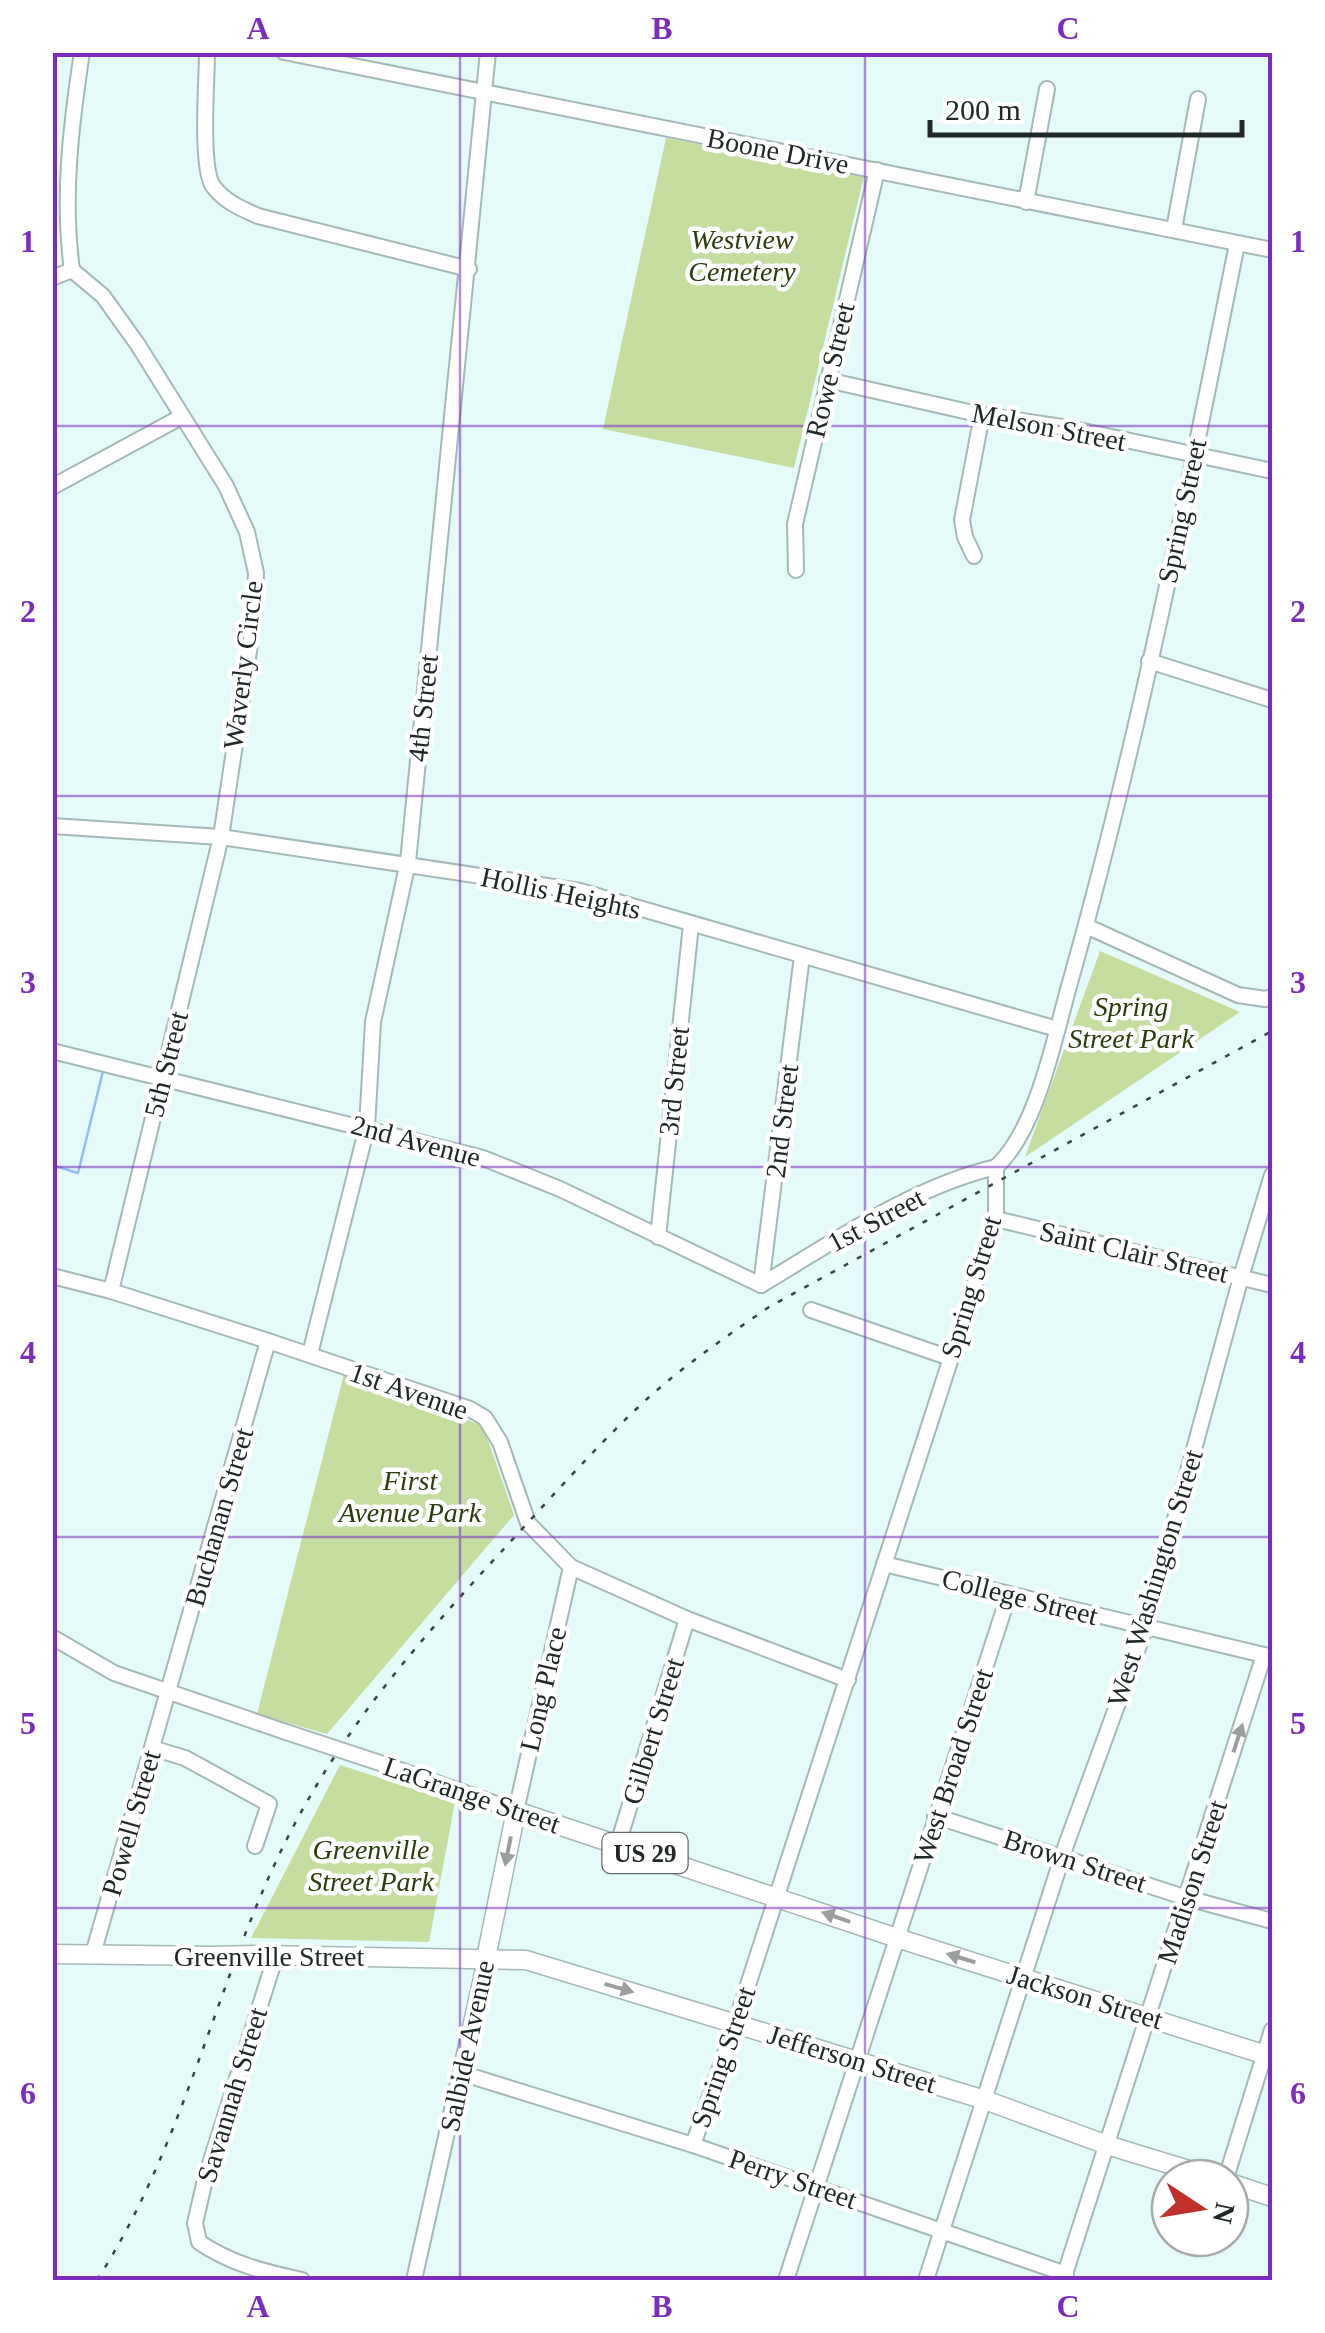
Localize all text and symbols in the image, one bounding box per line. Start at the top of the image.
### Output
text: A [246,10,270,46]
text: B [651,10,673,46]
text: C [1056,10,1080,46]
scale bar [930,75,1242,137]
text: 200 m [945,93,1021,126]
street label: Boone Drive [704,122,852,180]
text: 1 [20,223,36,259]
text: 1 [1290,223,1306,259]
park label: Westview Cemetery [688,224,796,287]
street label: Rowe Street [799,299,861,441]
street label: Melson Street [969,397,1129,457]
street label: Spring Street [1152,436,1212,586]
street label: Waverly Circle [217,579,269,751]
text: 2 [20,593,36,629]
text: 2 [1290,593,1306,629]
street label: 4th Street [402,652,444,763]
street label: Hollis Heights [478,861,644,925]
text: 3 [20,964,36,1000]
text: 3 [1290,964,1306,1000]
park label: Spring Street Park [1068,991,1194,1054]
street label: 5th Street [138,1008,194,1120]
street label: 3rd Street [653,1025,695,1137]
street label: 2nd Street [760,1062,804,1180]
street label: 2nd Avenue [348,1109,484,1173]
street label: 1st Street [822,1182,930,1258]
street label: Spring Street [935,1212,1007,1362]
street label: Saint Clair Street [1037,1215,1232,1289]
text: 4 [20,1334,36,1370]
text: 4 [1290,1334,1306,1370]
street label: 1st Avenue [346,1356,472,1426]
street label: Buchanan Street [179,1424,259,1610]
street label: West Washington Street [1101,1446,1209,1710]
park label: First Avenue Park [337,1465,482,1528]
street label: College Street [939,1563,1101,1631]
street label: Long Place [514,1624,572,1754]
street label: Gilbert Street [616,1654,690,1808]
street label: West Broad Street [907,1664,999,1867]
text: 5 [20,1705,36,1741]
text: 5 [1290,1705,1306,1741]
one-way arrow [1231,1722,1246,1753]
street label: Powell Street [95,1746,167,1899]
street label: LaGrange Street [380,1750,564,1840]
street label: Madison Street [1151,1796,1233,1968]
street label: Brown Street [1000,1823,1151,1899]
road number: US 29 [602,1833,688,1873]
park label: Greenville Street Park [308,1834,434,1897]
one-way arrow [499,1836,515,1867]
one-way arrow [821,1909,851,1924]
street label: Greenville Street [174,1941,364,1972]
one-way arrow [945,1950,976,1965]
street label: Salbide Avenue [434,1957,500,2135]
street label: Jackson Street [1004,1959,1167,2035]
one-way arrow [604,1981,635,1996]
street label: Spring Street [684,1982,762,2132]
street label: Savannah Street [191,2004,273,2186]
street label: Jefferson Street [764,2019,940,2099]
text: 6 [20,2075,36,2111]
text: 6 [1290,2075,1306,2111]
street label: Perry Street [725,2143,861,2215]
north arrow [1150,2158,1250,2258]
text: N [1207,2200,1241,2226]
text: A [246,2288,270,2324]
text: B [651,2288,673,2324]
text: C [1056,2288,1080,2324]

